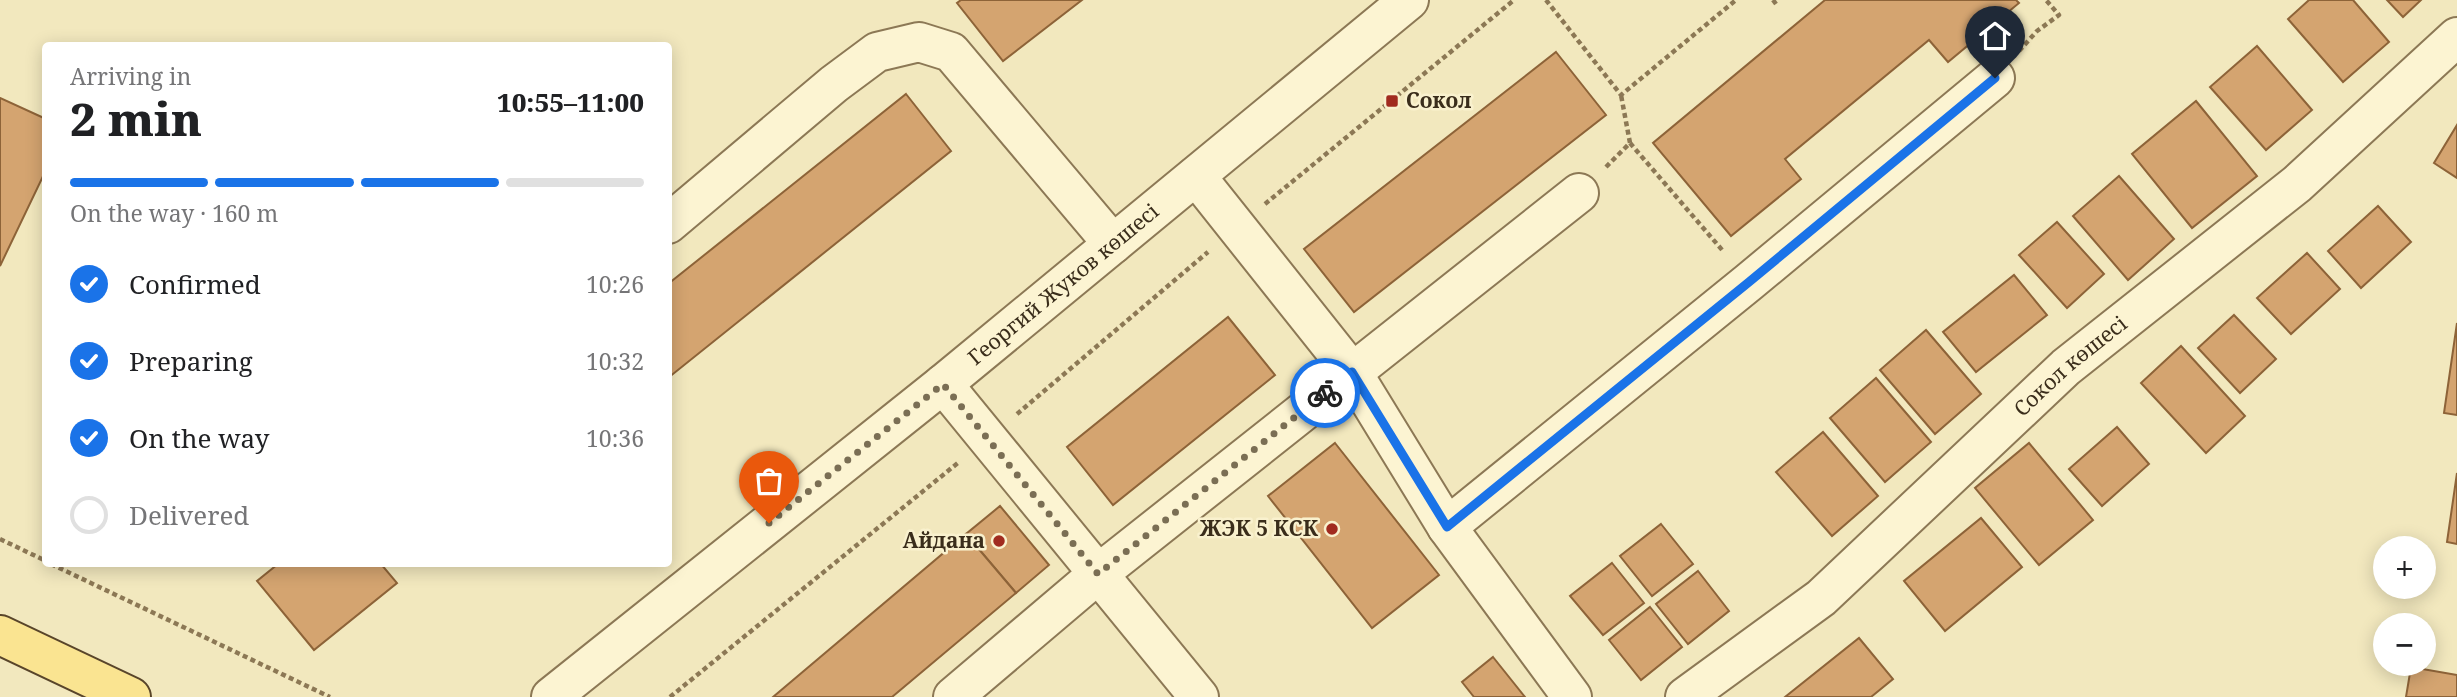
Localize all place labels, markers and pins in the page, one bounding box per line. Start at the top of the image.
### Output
pin [1965,6,2025,78]
place label: Сокол [1406,86,1471,114]
marker: Сокол [1384,93,1400,109]
pin [739,451,799,523]
place label: ЖЭК 5 КСК [1200,514,1319,542]
marker: ЖЭК 5 КСК [1324,521,1340,537]
place label: Айдана [903,526,985,554]
marker: Айдана [991,533,1007,549]

